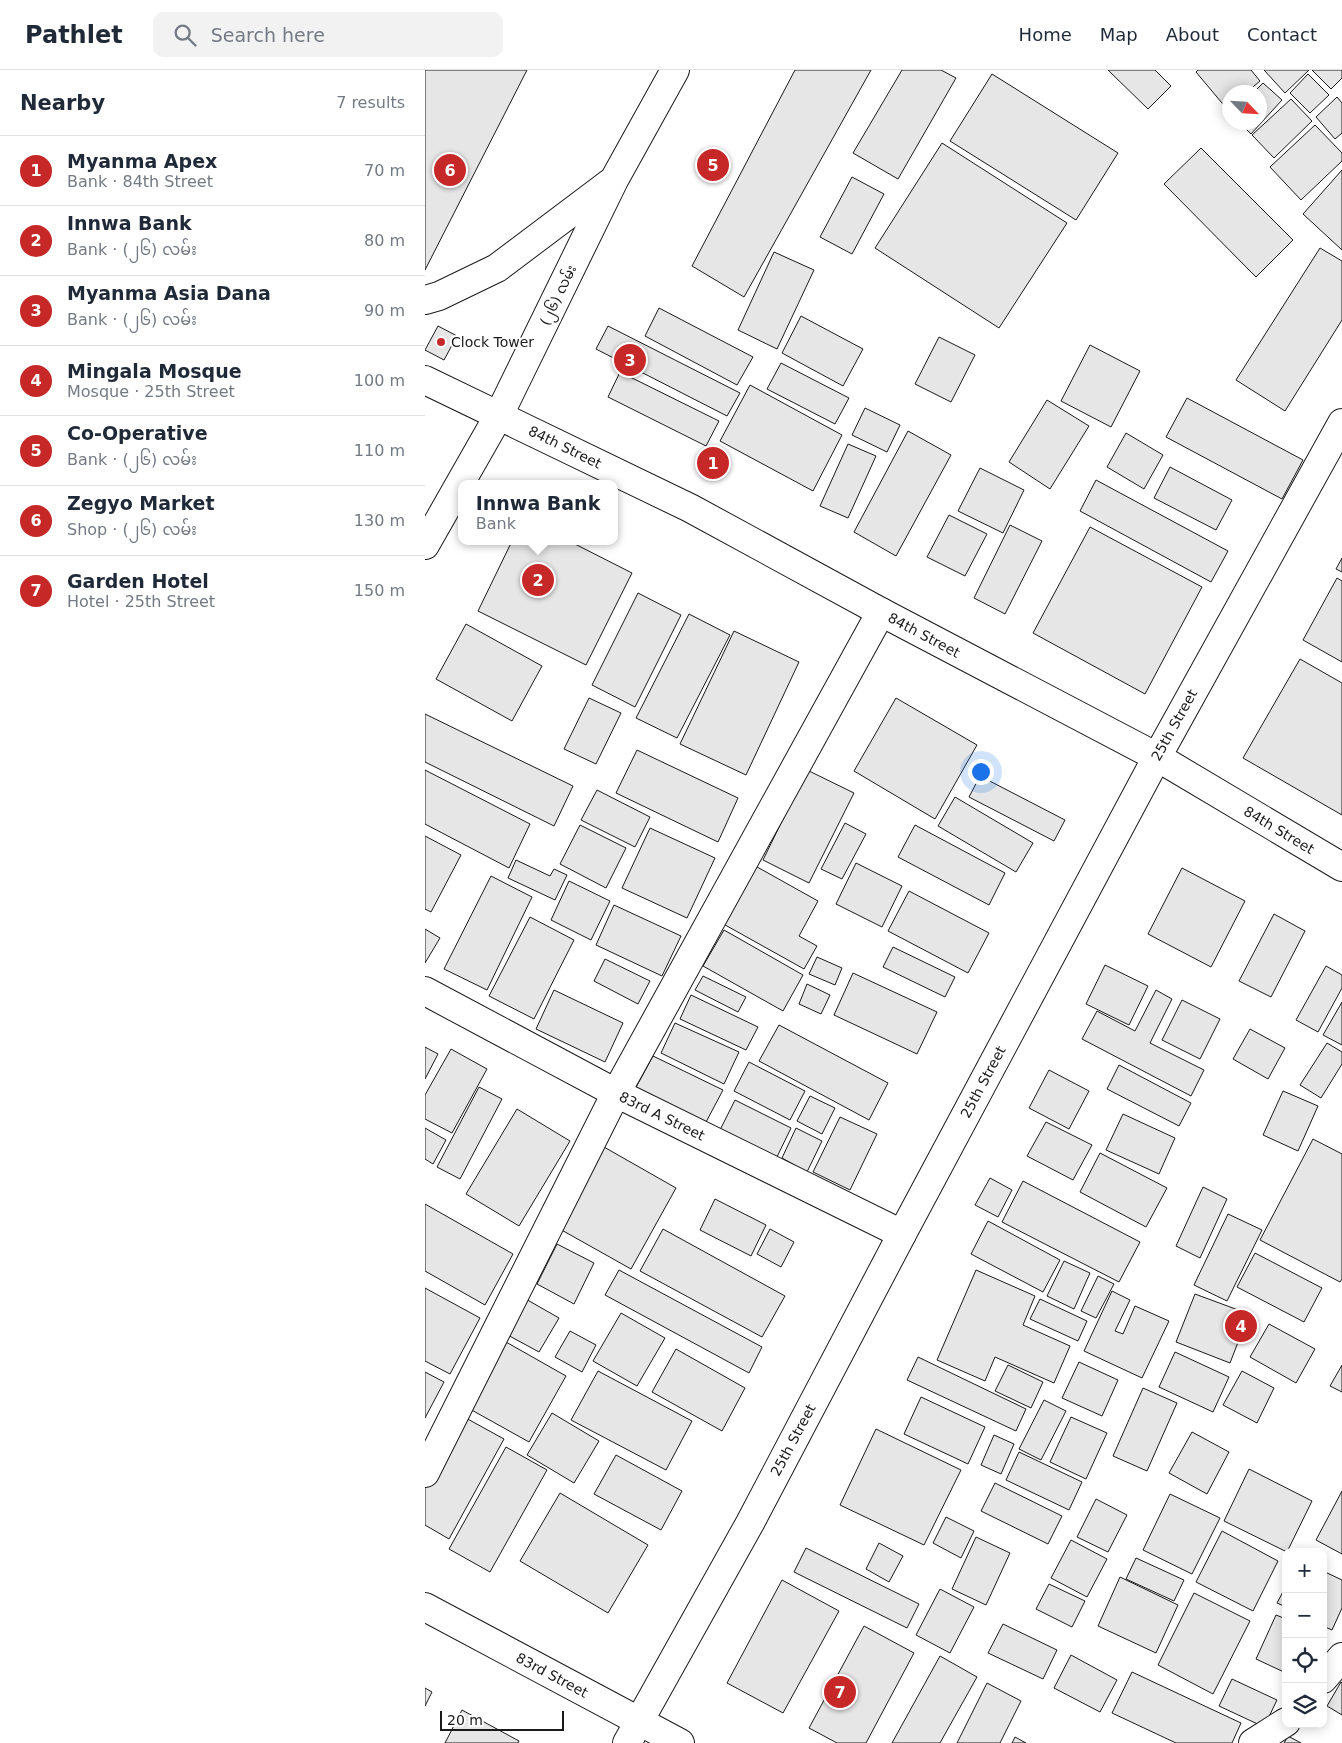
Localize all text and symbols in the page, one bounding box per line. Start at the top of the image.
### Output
search box [153,12,503,57]
text: Pathlet [25,21,123,49]
icon: search [171,21,199,49]
text: Search here [211,24,325,46]
text: Home [1019,24,1072,45]
text: Map [1100,24,1138,45]
text: About [1166,24,1219,45]
text: Contact [1247,24,1317,45]
north arrow [1222,85,1267,130]
text: Nearby [20,91,105,115]
text: 7 results [336,93,405,112]
pin: 5 [697,146,729,184]
text: Myanma Apex [67,150,217,172]
pin: 6 [434,151,466,189]
text: 1 [30,161,42,180]
text: 70 m [364,161,405,180]
text: Bank · 84th Street [67,172,213,191]
text: Innwa Bank [67,212,192,234]
text: 2 [30,231,42,250]
text: 80 m [364,231,405,250]
text: Bank · (၂၆) လမ်း [67,240,197,259]
street label: (၂၆) လမ်း [535,261,583,329]
text: Myanma Asia Dana [67,282,271,304]
text: 3 [30,301,42,320]
text: 90 m [364,301,405,320]
text: Bank · (၂၆) လမ်း [67,310,197,329]
place label: Clock Tower [451,334,534,350]
marker: Clock Tower [435,336,447,348]
pin: 3 [614,341,646,379]
text: Mingala Mosque [67,360,242,382]
text: 4 [30,371,42,390]
text: 100 m [354,371,405,390]
text: Mosque · 25th Street [67,382,235,401]
text: Co-Operative [67,422,208,444]
street label: 84th Street [526,422,605,472]
text: 5 [30,441,42,460]
text: 110 m [354,441,405,460]
pin: 1 [697,444,729,482]
text: Bank · (၂၆) လမ်း [67,450,197,469]
popup [458,480,618,545]
text: Zegyo Market [67,492,215,514]
text: Innwa Bank [476,492,600,514]
text: 6 [30,511,42,530]
text: 130 m [354,511,405,530]
text: Bank [476,514,516,533]
text: Shop · (၂၆) လမ်း [67,520,197,539]
pin: 2 [522,561,554,599]
text: Garden Hotel [67,570,209,592]
text: 7 [30,581,42,600]
text: 150 m [354,581,405,600]
text: Hotel · 25th Street [67,592,215,611]
street label: 84th Street [885,609,963,661]
street label: 25th Street [1148,686,1200,764]
your location [968,759,994,785]
street label: 84th Street [1241,803,1317,858]
street label: 25th Street [957,1043,1009,1121]
street label: 83rd A Street [617,1088,708,1144]
pin: 4 [1225,1307,1257,1345]
street label: 25th Street [767,1401,819,1479]
map controls [1282,1548,1327,1728]
button: + [1282,1548,1327,1593]
button: − [1282,1593,1327,1638]
button: locate [1282,1638,1327,1683]
street label: 83rd Street [513,1649,591,1701]
pin: 7 [824,1673,856,1711]
button: layers [1282,1683,1327,1728]
scale bar [440,1708,564,1731]
text: 20 m [447,1712,483,1728]

